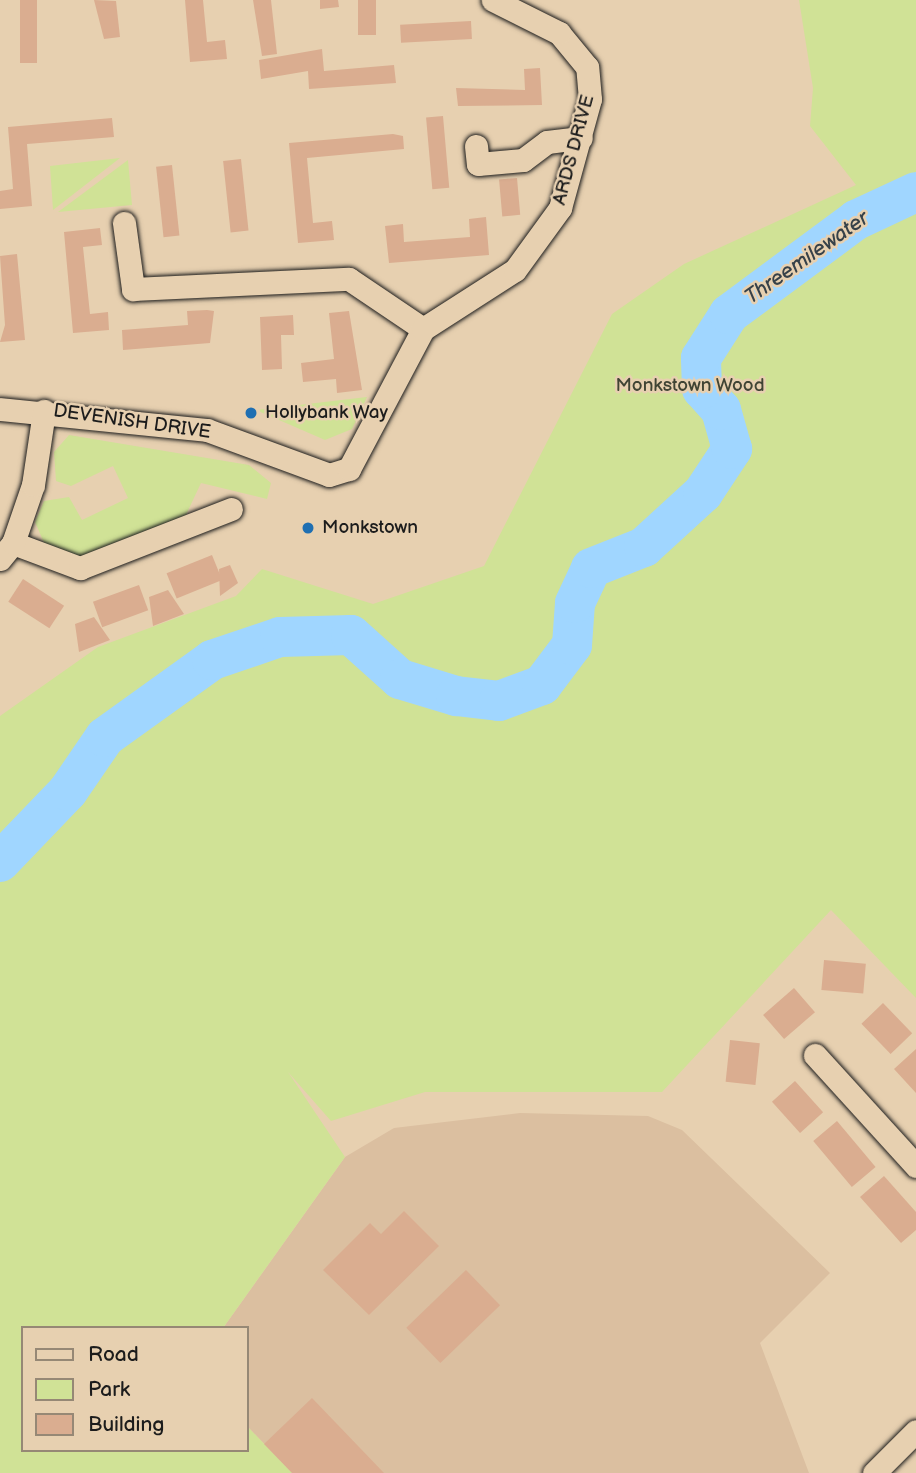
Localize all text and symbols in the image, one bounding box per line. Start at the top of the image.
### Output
street label: ARDS DRIVE [548,92,600,208]
water label: Threemilewater [740,206,874,310]
park label: Monkstown Wood [615,375,765,397]
street label: DEVENISH DRIVE [52,400,212,444]
place label: Hollybank Way [265,402,389,424]
marker: Hollybank Way [243,405,259,421]
place label: Monkstown [322,517,418,539]
marker: Monkstown [300,520,316,536]
legend [21,1326,248,1452]
text: Road [88,1342,139,1367]
text: Park [88,1377,130,1402]
text: Building [88,1412,164,1437]

